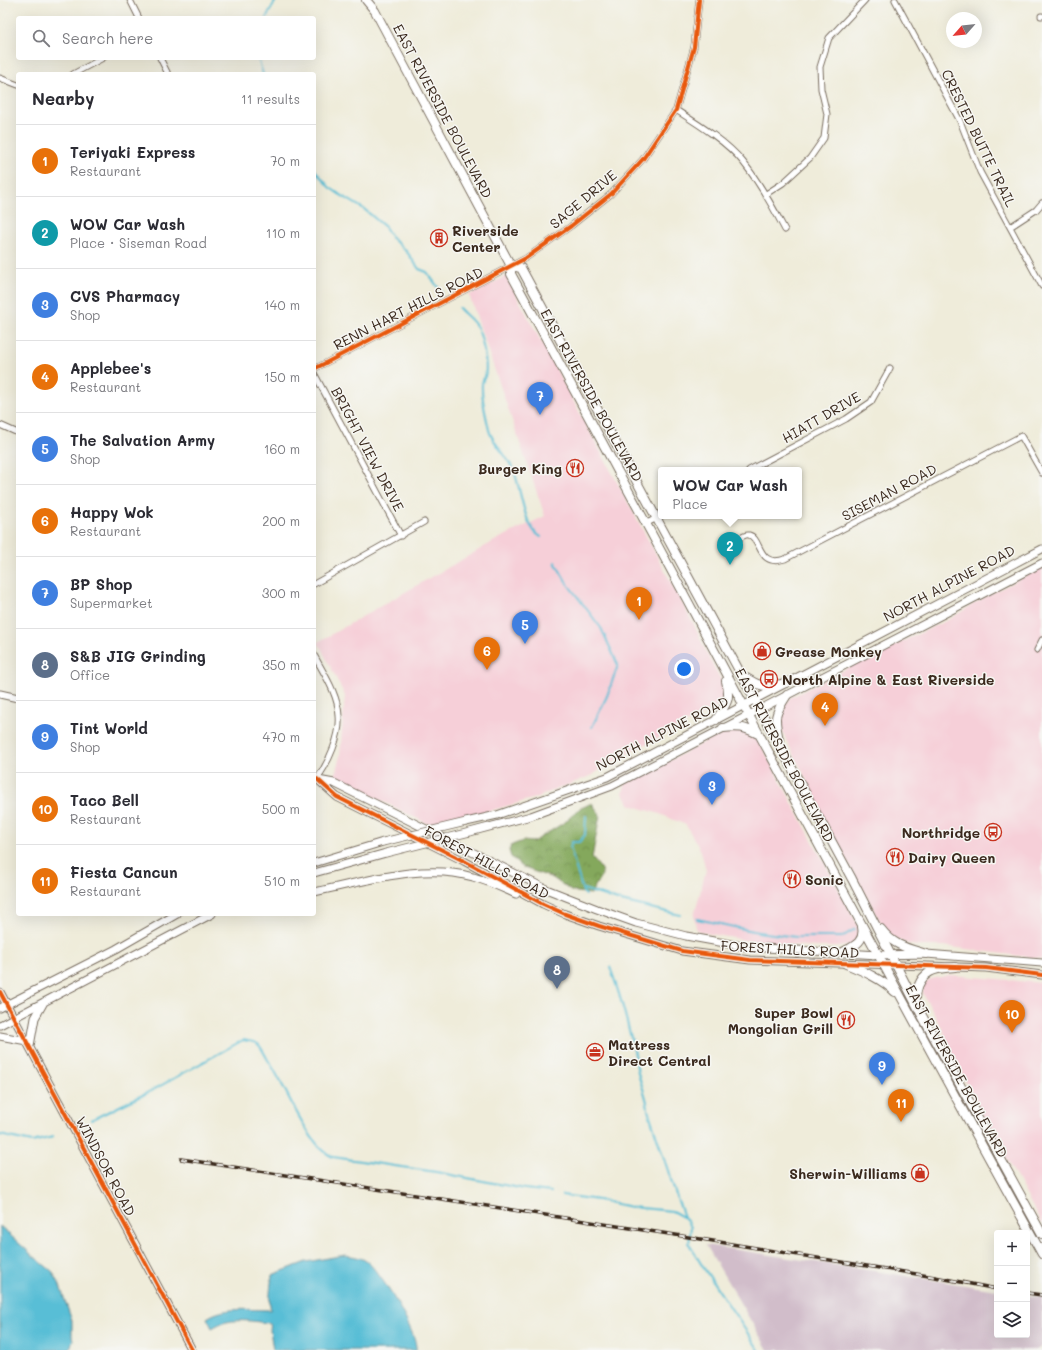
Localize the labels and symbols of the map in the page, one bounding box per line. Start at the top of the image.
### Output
north arrow [946,12,982,48]
street label: EAST RIVERSIDE BOULEVARD [389,21,497,201]
street label: CRESTED BUTTE TRAIL [937,66,1021,211]
street label: SAGE DRIVE [545,165,621,233]
place label: Riverside Center [452,221,519,256]
building icon: Riverside Center [429,228,449,248]
street label: RENN HART HILLS ROAD [330,262,486,354]
street label: EAST RIVERSIDE BOULEVARD [536,305,648,485]
pin: 7 [527,382,553,415]
street label: BRIGHT VIEW DRIVE [327,384,409,514]
street label: HIATT DRIVE [778,387,864,447]
restaurant icon: Burger King [565,458,585,478]
place label: Burger King [478,459,562,478]
street label: SISEMAN ROAD [838,459,940,525]
pin: 2 [717,532,743,565]
street label: NORTH ALPINE ROAD [880,540,1018,626]
pin: 1 [626,587,652,620]
pin: 5 [512,611,538,644]
pin: 6 [474,637,500,670]
shop icon: Grease Monkey [752,641,772,661]
place label: Grease Monkey [775,642,882,661]
your location [674,659,694,679]
street label: EAST RIVERSIDE BOULEVARD [731,665,839,845]
bus stop icon: North Alpine & East Riverside [759,669,779,689]
place label: North Alpine & East Riverside [782,670,994,689]
street label: NORTH ALPINE ROAD [592,691,732,775]
pin: 4 [812,693,838,726]
pin: 3 [699,772,725,805]
street label: FOREST HILLS ROAD [421,821,553,903]
bus stop icon: Northridge [983,822,1003,842]
place label: Northridge [902,823,980,842]
restaurant icon: Dairy Queen [885,847,905,867]
place label: Dairy Queen [908,848,995,867]
restaurant icon: Sonic [782,869,802,889]
place label: Sonic [805,870,843,889]
street label: FOREST HILLS ROAD [720,936,860,962]
pin: 8 [544,956,570,989]
street label: EAST RIVERSIDE BOULEVARD [901,981,1013,1161]
pin: 10 [999,1000,1025,1033]
place label: Super Bowl Mongolian Grill [728,1003,833,1038]
restaurant icon: Super Bowl Mongolian Grill [836,1010,856,1030]
place label: Mattress Direct Central [608,1035,711,1070]
office icon: Mattress Direct Central [585,1042,605,1062]
pin: 9 [869,1052,895,1085]
pin: 11 [888,1089,914,1122]
street label: WINDSOR ROAD [72,1113,140,1219]
shop icon: Sherwin-Williams [910,1163,930,1183]
place label: Sherwin-Williams [789,1164,907,1183]

